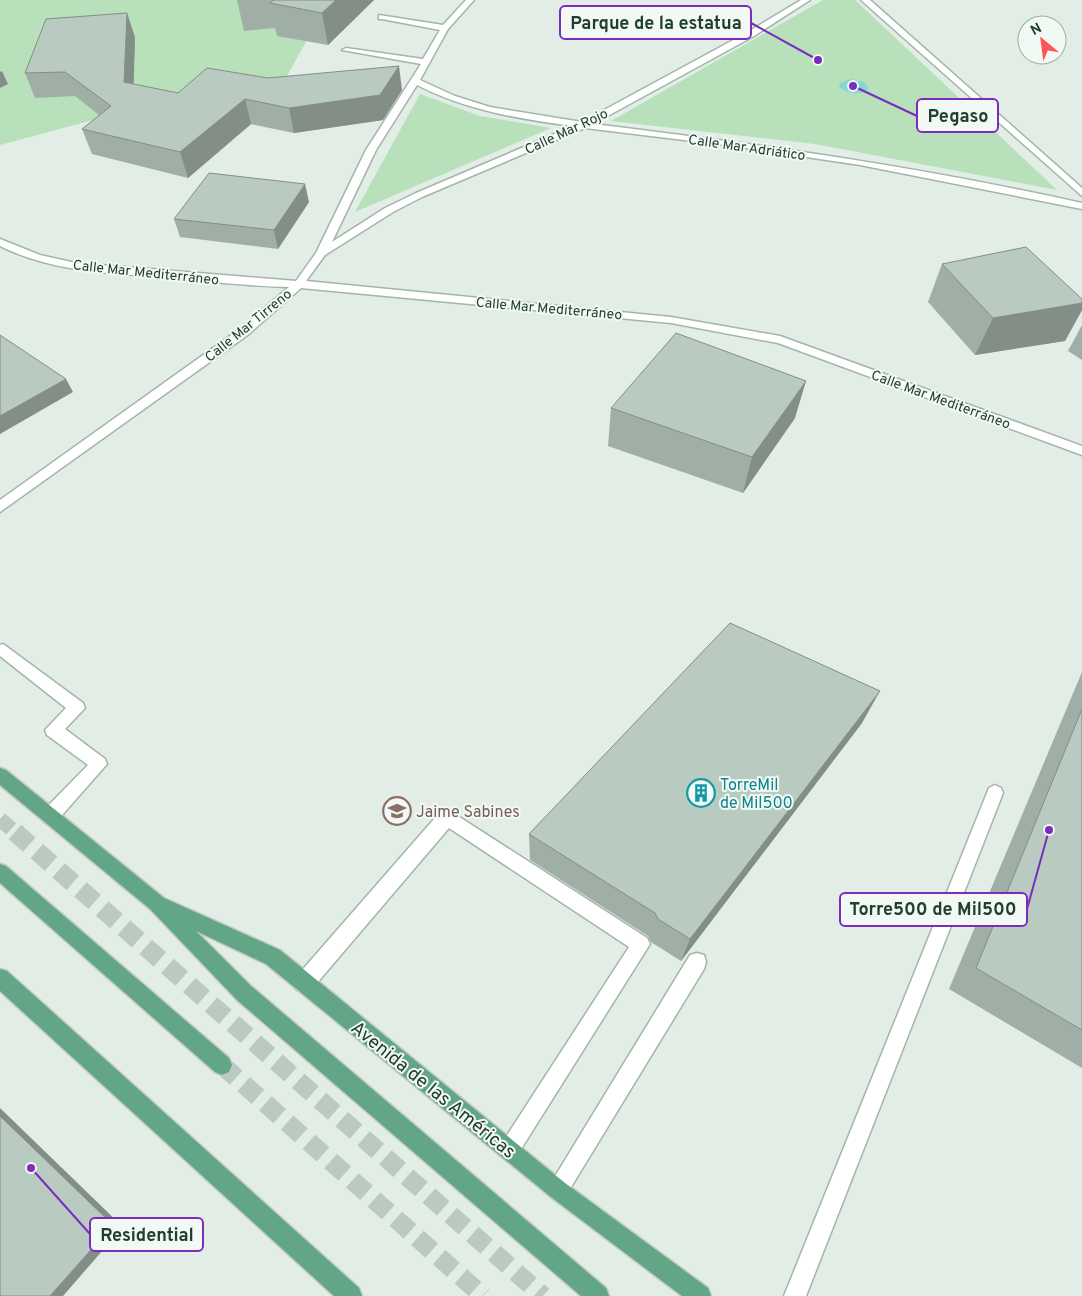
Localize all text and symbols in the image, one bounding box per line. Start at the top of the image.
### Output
callout: Parque de la estatua [560,6,751,39]
text: Parque de la estatua [570,13,742,36]
north arrow [1017,15,1067,65]
text: N [1028,20,1045,40]
callout: Pegaso [917,99,998,132]
street label: Calle Mar Rojo [522,106,611,159]
text: Pegaso [928,106,988,129]
street label: Calle Mar Adriático [687,132,807,165]
street label: Calle Mar Mediterráneo [72,257,220,290]
street label: Calle Mar Tirreno [202,286,296,366]
street label: Calle Mar Mediterráneo [475,295,623,324]
street label: Calle Mar Mediterráneo [869,367,1013,434]
place label: TorreMil de Mil500 [720,776,793,814]
building icon: TorreMil de Mil500 [686,778,716,808]
school or university icon: Jaime Sabines [382,796,412,826]
place label: Jaime Sabines [416,803,520,823]
callout: Torre500 de Mil500 [840,893,1027,926]
text: Torre500 de Mil500 [849,899,1017,922]
street label: Avenida de las Américas [345,1017,520,1165]
callout: Residential [90,1218,203,1251]
text: Residential [100,1225,194,1248]

